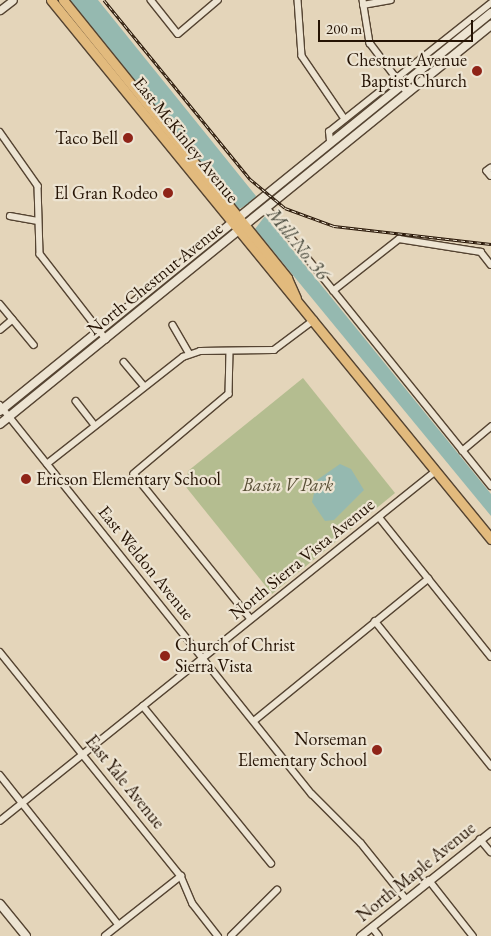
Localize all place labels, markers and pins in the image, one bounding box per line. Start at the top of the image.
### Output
place label: Chestnut Avenue Baptist Church [347,50,467,92]
marker: Chestnut Avenue Baptist Church [471,65,483,77]
place label: Taco Bell [55,127,118,149]
marker: Taco Bell [122,132,134,144]
place label: El Gran Rodeo [54,182,158,204]
marker: El Gran Rodeo [162,187,174,199]
place label: Ericson Elementary School [36,468,221,490]
marker: Ericson Elementary School [20,473,32,485]
place label: Church of Christ Sierra Vista [175,635,295,678]
marker: Church of Christ Sierra Vista [159,650,171,662]
place label: Norseman Elementary School [238,729,367,772]
marker: Norseman Elementary School [371,744,383,756]

